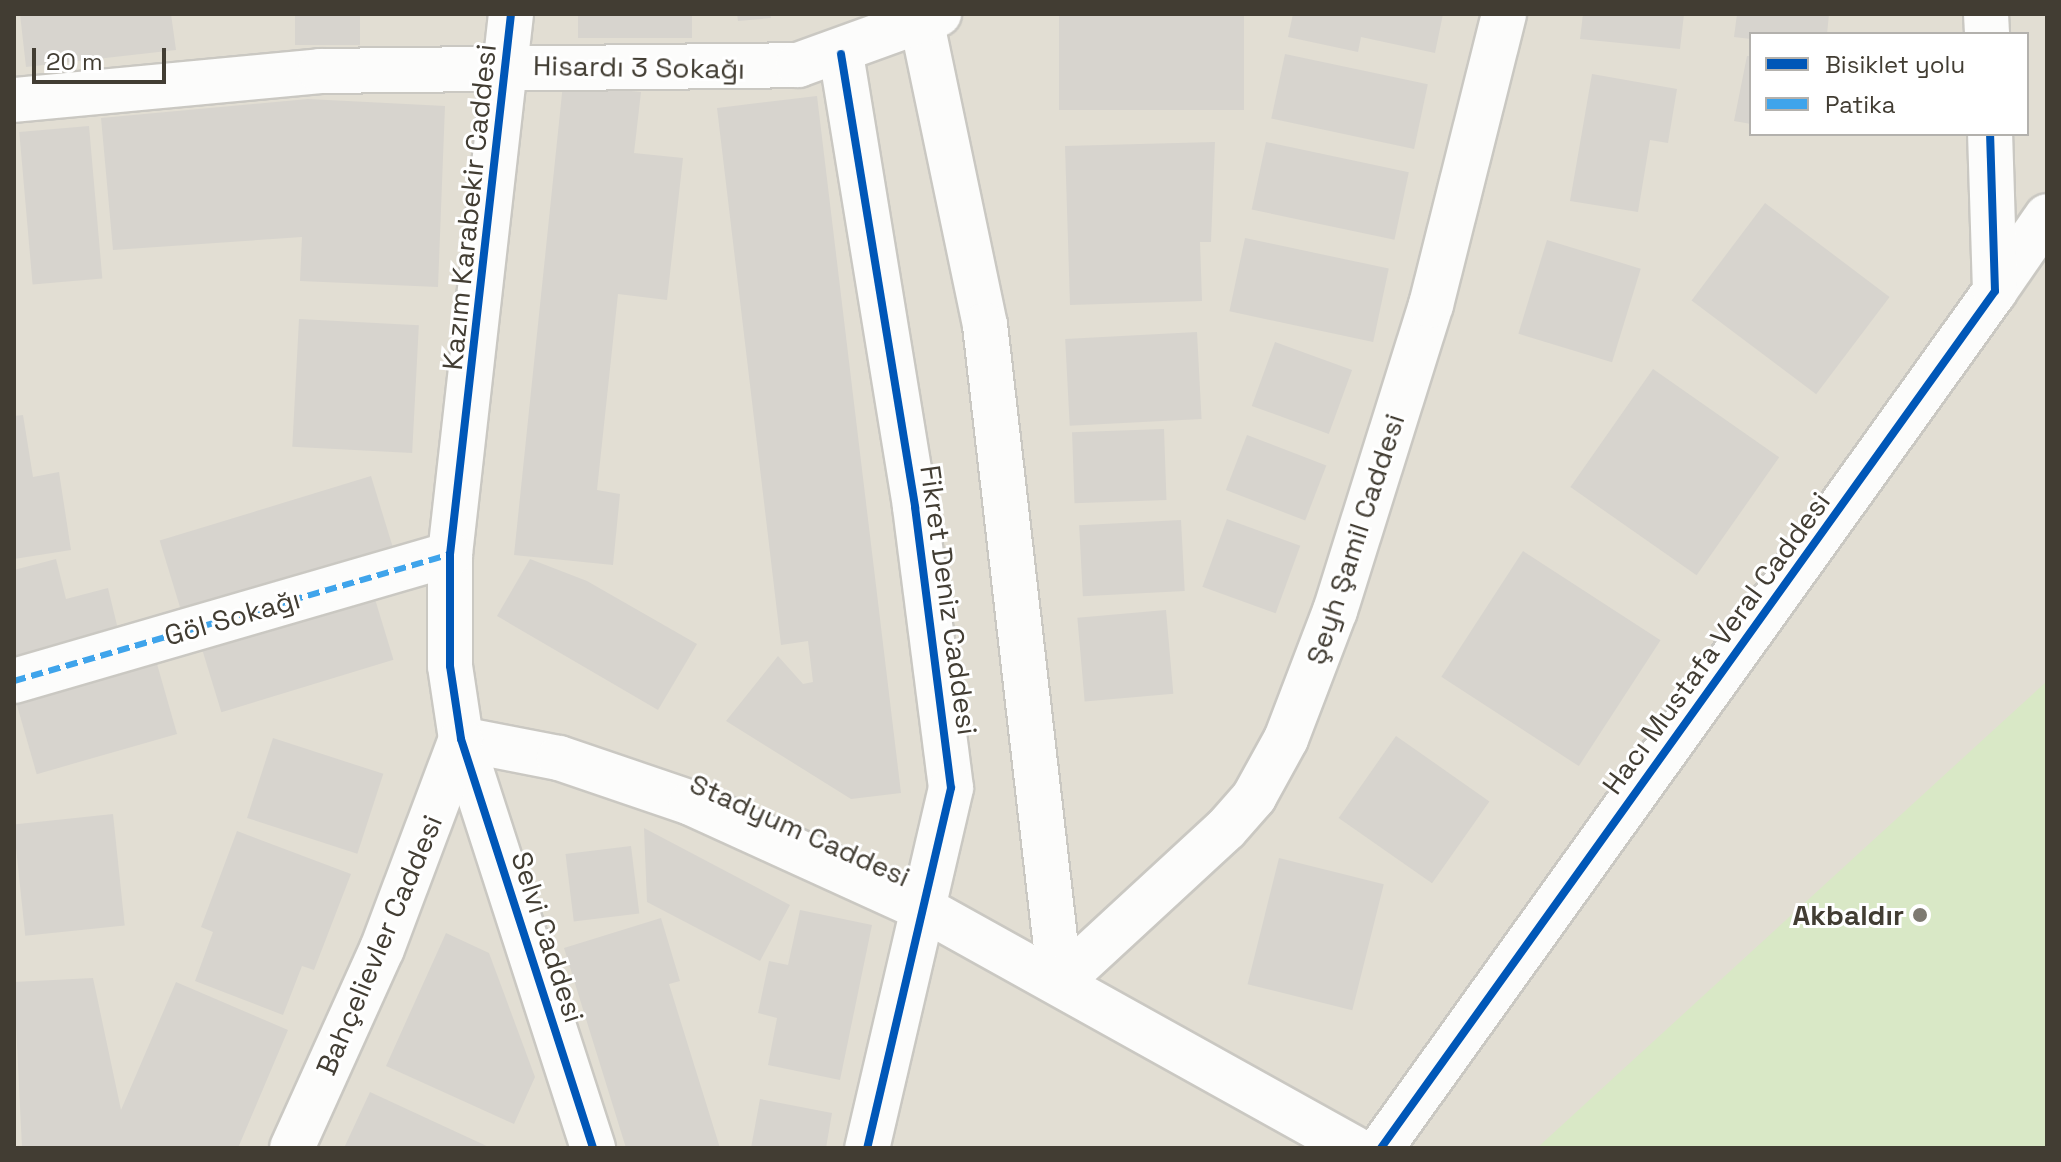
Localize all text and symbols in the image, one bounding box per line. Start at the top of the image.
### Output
scale bar [36,32,170,82]
legend [1749,32,2029,136]
street label: Kazım Karabekir Caddesi [435,42,503,372]
text: 20 m [46,46,103,77]
street label: Hisardı 3 Sokağı [533,48,745,86]
text: Bisiklet yolu [1825,49,1965,80]
text: Patika [1825,89,1896,120]
street label: Şeyh Şamil Caddesi [1299,409,1411,669]
street label: Fikret Deniz Caddesi [913,463,985,737]
street label: Hacı Mustafa Veral Caddesi [1595,485,1837,801]
street label: Göl Sokağı [160,582,304,652]
street label: Stadyum Caddesi [685,766,915,894]
street label: Bahçelievler Caddesi [309,810,449,1080]
street label: Selvi Caddesi [505,847,591,1027]
place label: Akbaldır [1793,898,1904,932]
marker: Akbaldır [1911,906,1929,924]

